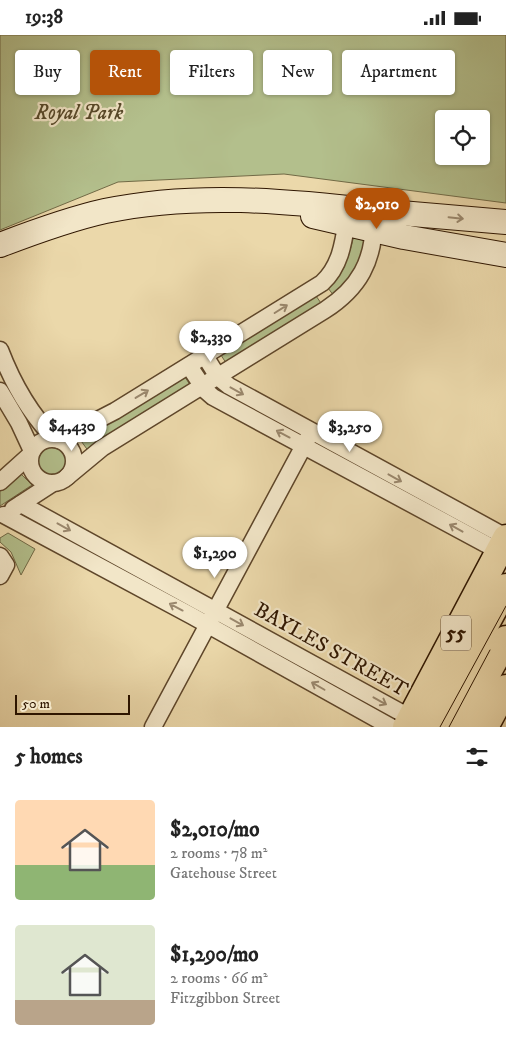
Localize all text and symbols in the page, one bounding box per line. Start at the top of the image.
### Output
text: 19:38 [25,6,63,29]
chip: Buy [15,50,80,95]
chip: Rent [90,50,160,95]
chip: Filters [170,50,253,95]
chip: New [263,50,332,95]
chip: Apartment [342,50,455,95]
park label: Royal Park [34,100,123,126]
map controls [435,110,490,165]
button: locate [435,110,490,165]
pin: $2,010 [336,187,418,230]
text: $2,010 [355,194,399,214]
one-way arrow [448,213,464,222]
one-way arrow [273,304,287,314]
pin: $2,330 [170,321,252,363]
text: $2,330 [190,327,232,347]
one-way arrow [230,386,245,396]
one-way arrow [135,389,149,399]
pin: $4,430 [31,409,113,452]
pin: $3,250 [309,411,391,453]
text: $4,430 [49,416,95,436]
text: $3,250 [328,417,372,437]
one-way arrow [275,429,290,439]
one-way arrow [387,473,402,483]
one-way arrow [56,523,71,532]
one-way arrow [449,523,464,533]
pin: $1,290 [174,537,256,579]
text: $1,290 [193,543,237,563]
street label: BAYLES STREET [250,597,412,703]
one-way arrow [168,602,183,612]
road number: 55 [441,615,471,651]
one-way arrow [229,618,244,628]
one-way arrow [310,681,325,691]
scale bar [15,692,130,715]
text: 50 m [22,695,50,713]
one-way arrow [372,696,386,706]
icon: filters [463,743,491,771]
text: 5 homes [15,744,83,770]
text: $2,010/mo [170,817,259,843]
icon: home [55,820,115,880]
text: 2 rooms · 78 m² [170,843,267,863]
text: Gatehouse Street [170,863,277,883]
text: $1,290/mo [170,942,259,968]
icon: home [55,945,115,1005]
text: 2 rooms · 66 m² [170,968,268,988]
text: Fitzgibbon Street [170,988,280,1008]

